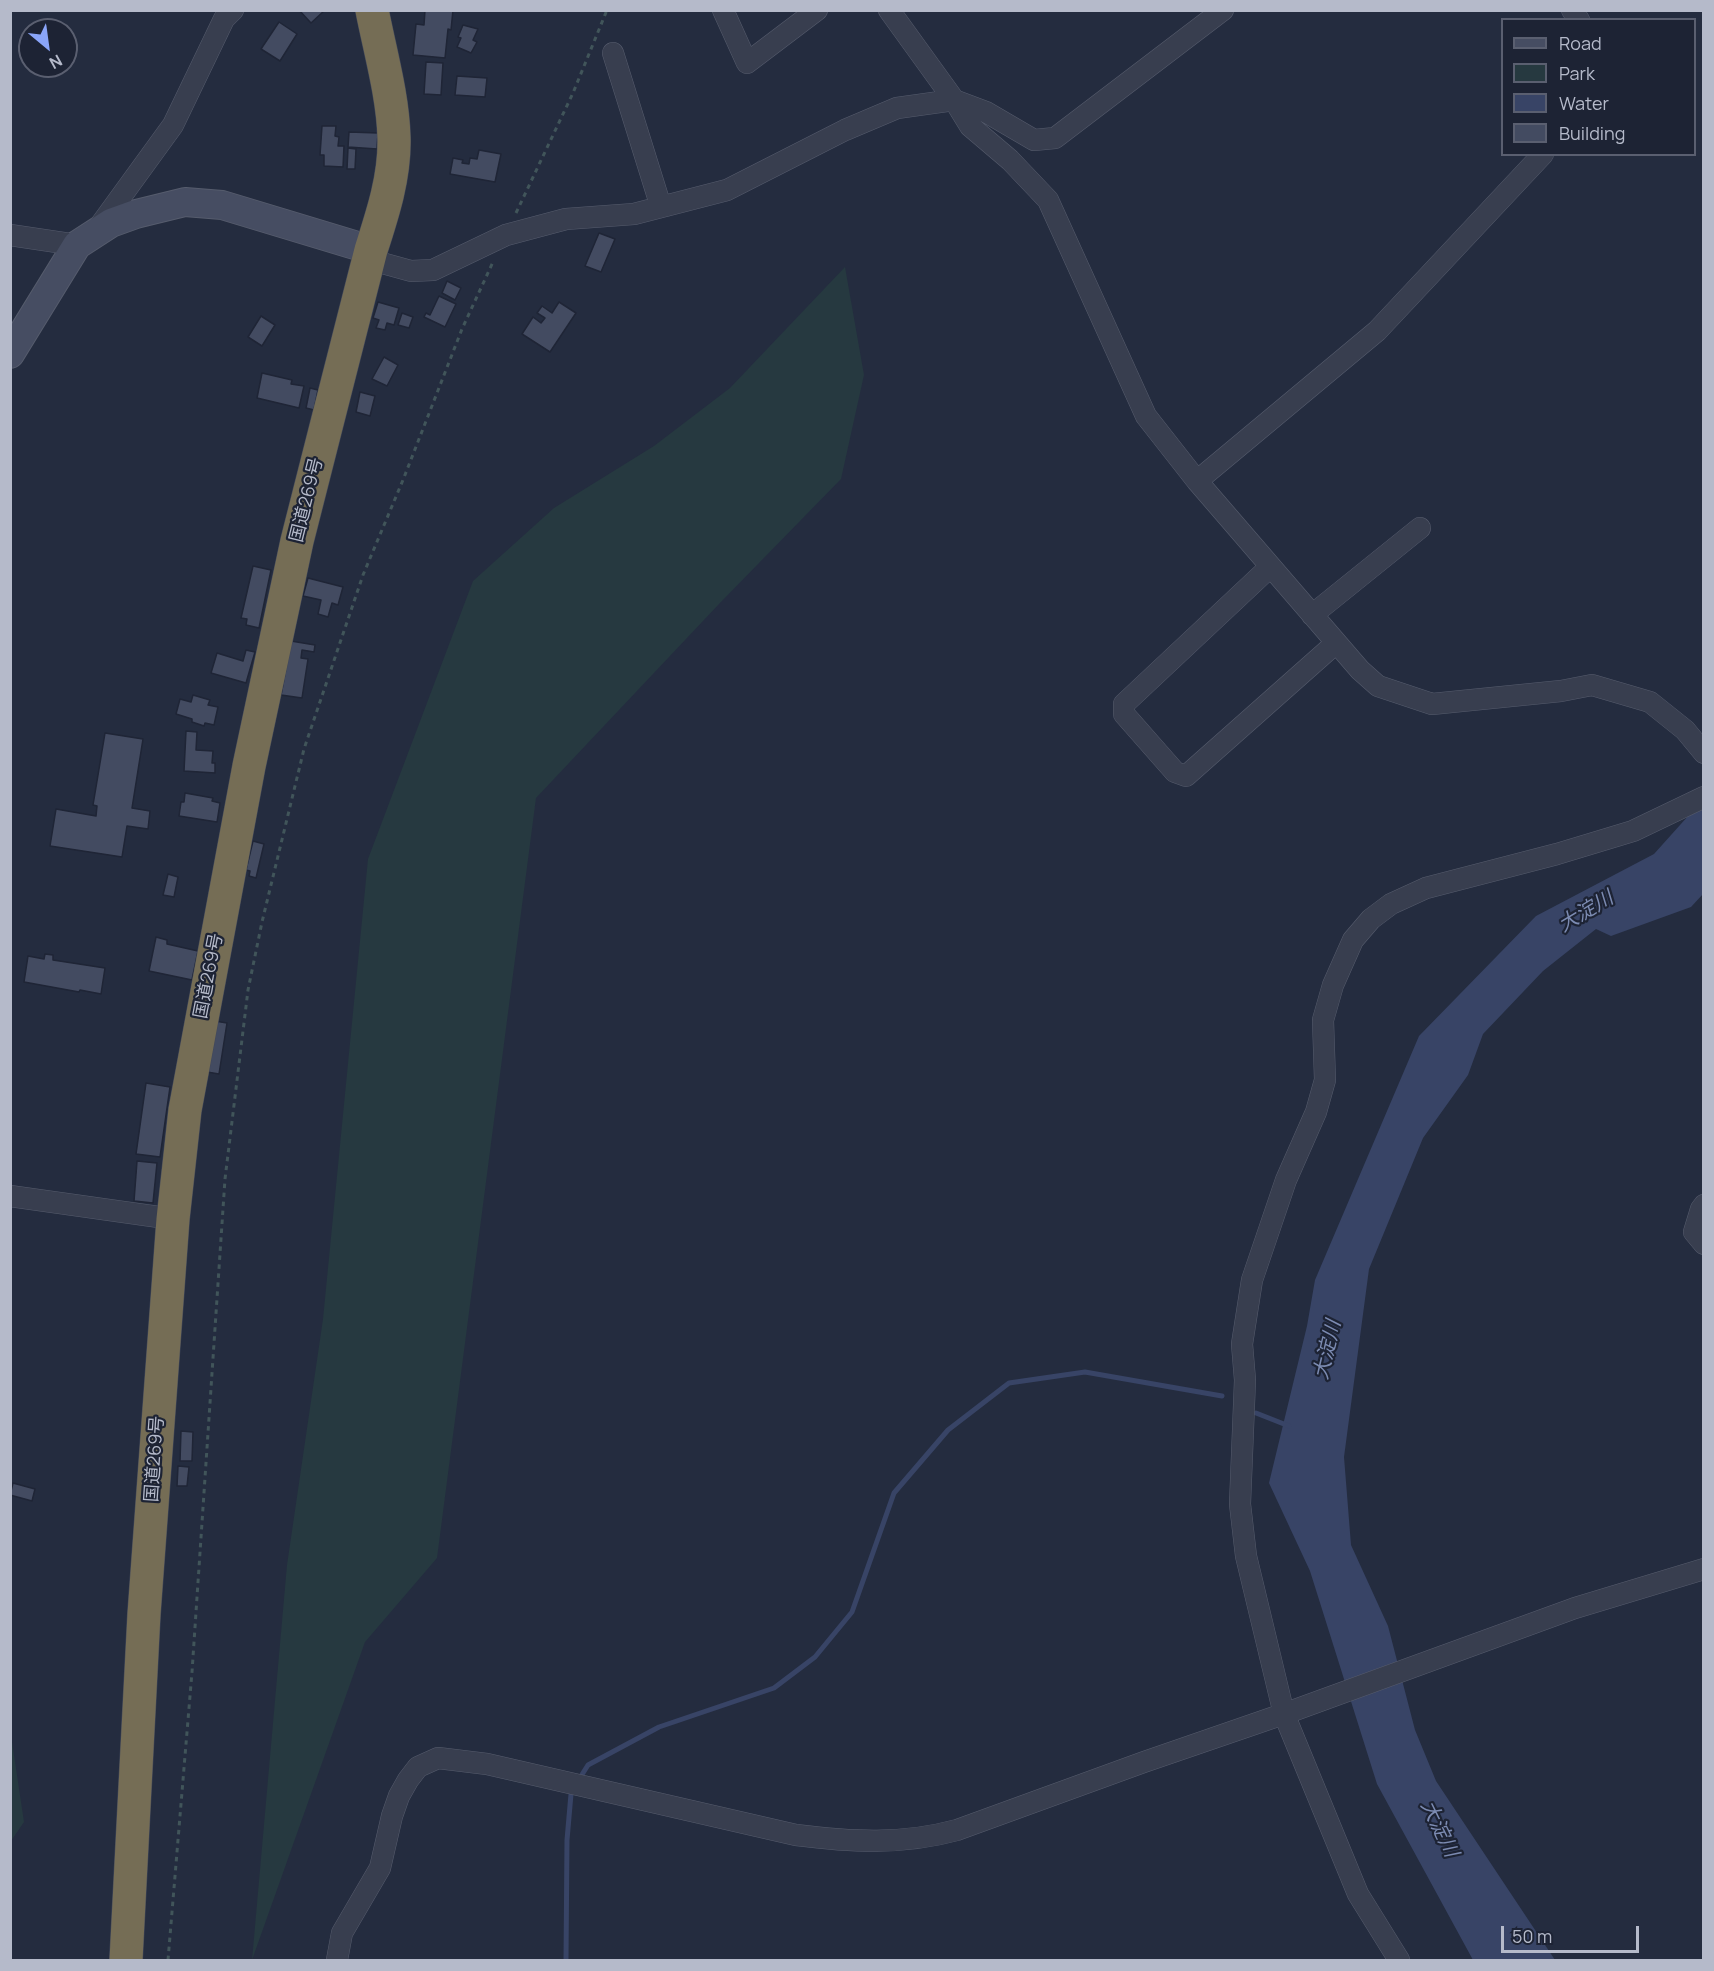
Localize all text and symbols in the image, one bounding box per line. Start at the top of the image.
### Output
north arrow [18,18,78,78]
legend [1501,18,1696,156]
text: Road [1559,31,1602,55]
text: N [45,50,66,74]
text: Park [1559,61,1595,85]
text: Water [1559,91,1609,115]
text: Building [1559,121,1625,145]
street label: 国道269号 [286,455,328,545]
water label: 大淀川 [1554,886,1618,938]
street label: 国道269号 [190,932,228,1020]
water label: 大淀川 [1310,1318,1346,1382]
street label: 国道269号 [141,1415,169,1503]
water label: 大淀川 [1415,1797,1463,1861]
scale bar [1504,1914,1642,1952]
text: 50 m [1512,1924,1552,1948]

